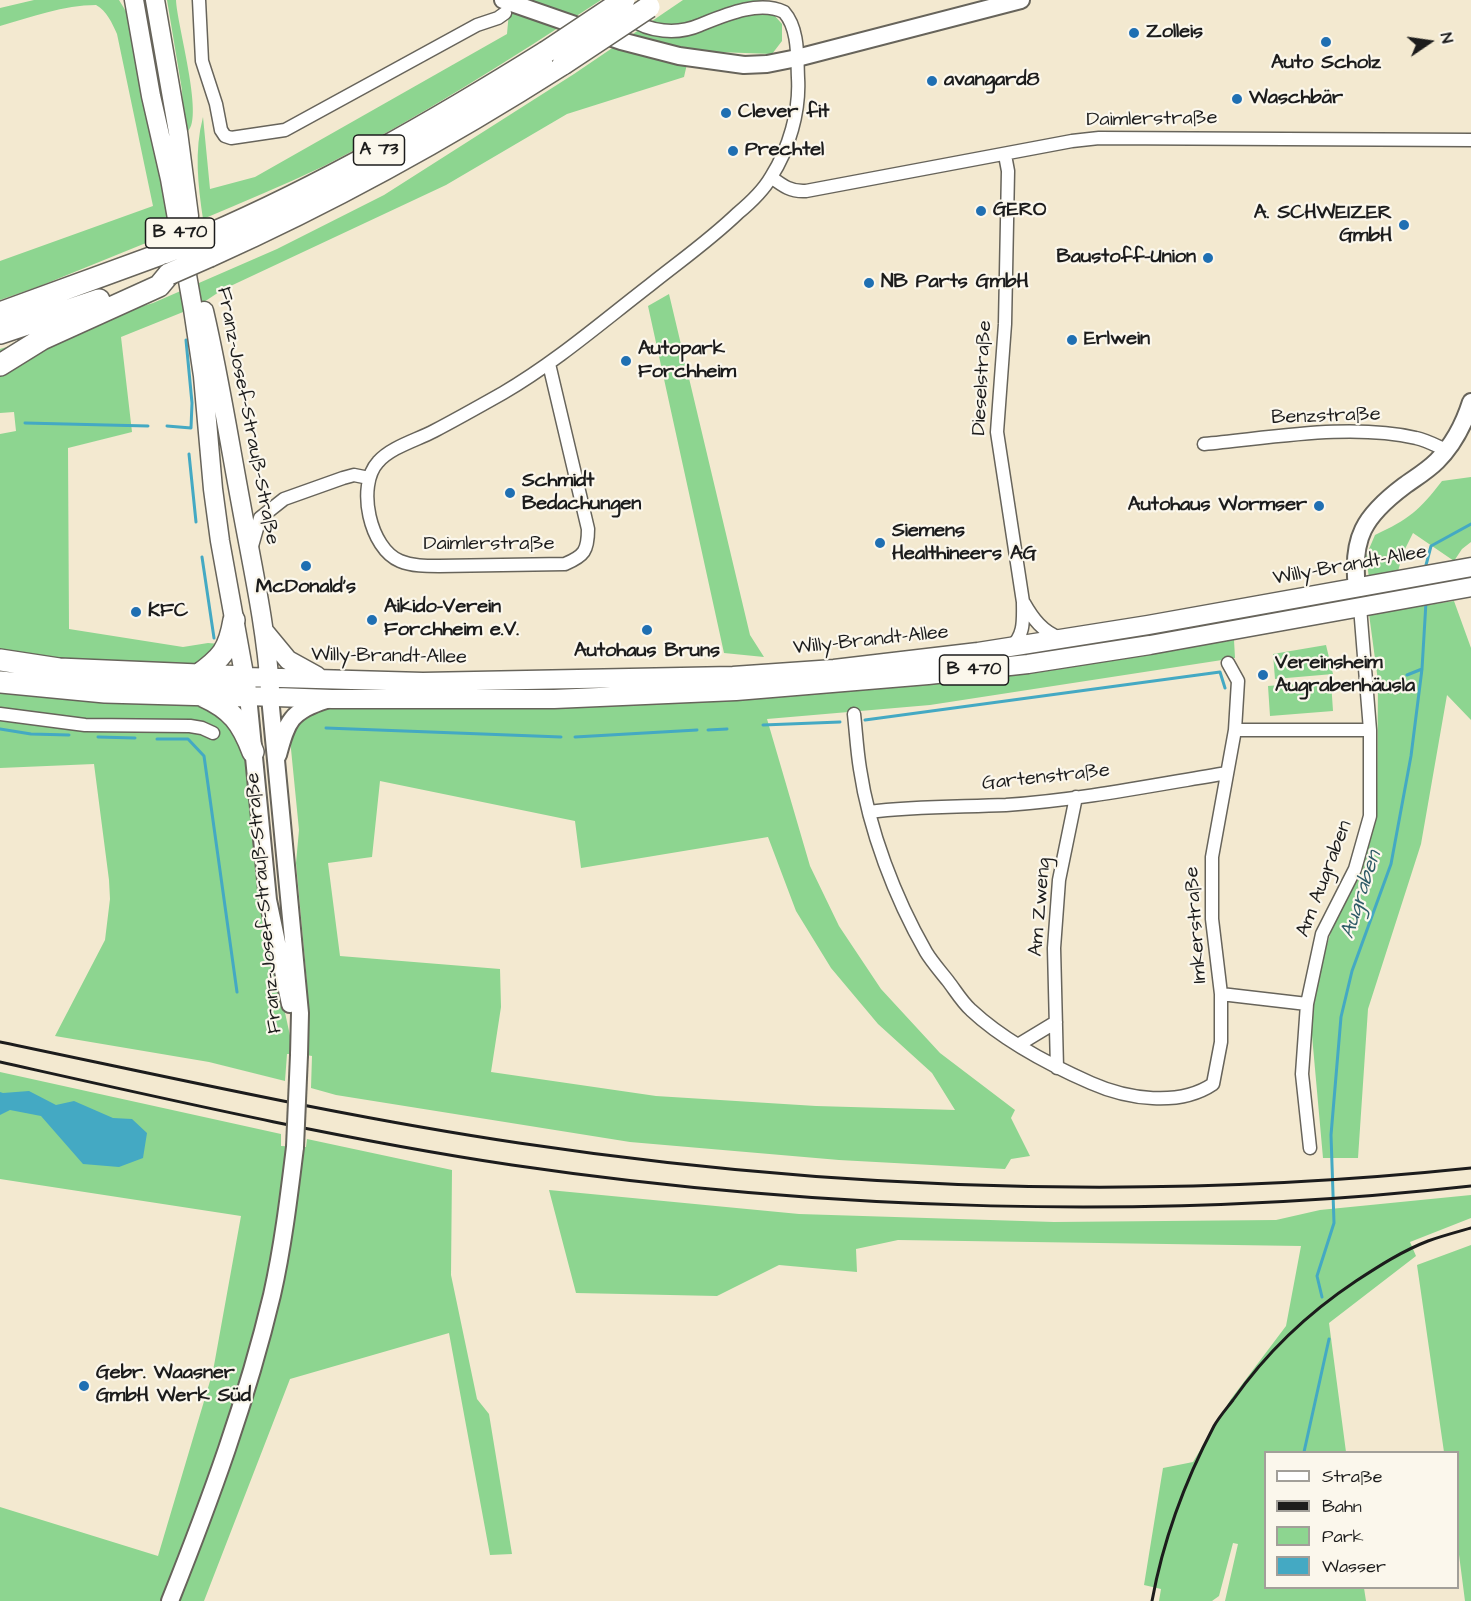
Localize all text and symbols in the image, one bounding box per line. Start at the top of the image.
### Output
north arrow [1399,12,1459,72]
place label: Zolleis [1146,21,1203,45]
marker: Zolleis [1127,26,1141,40]
text: N [1435,31,1458,45]
marker: Auto Scholz [1319,35,1333,49]
place label: Auto Scholz [1271,52,1381,76]
place label: avangard8 [944,69,1039,93]
marker: avangard8 [925,74,939,88]
place label: Waschbär [1249,87,1343,111]
marker: Waschbär [1230,92,1244,106]
place label: Clever fit [738,101,829,125]
marker: Clever fit [719,106,733,120]
street label: Daimlerstraße [1086,107,1218,133]
road number: A 73 [354,135,404,165]
place label: Prechtel [745,139,824,163]
marker: Prechtel [726,144,740,158]
place label: GERO [993,199,1046,223]
place label: A. SCHWEIZER GmbH [1254,202,1392,249]
marker: GERO [974,204,988,218]
road number: B 470 [146,218,214,248]
marker: A. SCHWEIZER GmbH [1397,218,1411,232]
place label: Baustoff-Union [1057,246,1196,270]
marker: Baustoff-Union [1201,251,1215,265]
place label: NB Parts GmbH [881,271,1029,295]
marker: NB Parts GmbH [862,276,876,290]
street label: Franz-Josef-Strauß-Straße [210,285,284,547]
street label: Dieselstraße [968,320,998,436]
place label: Erlwein [1084,328,1150,352]
marker: Erlwein [1065,333,1079,347]
place label: Autopark Forchheim [638,338,736,385]
marker: Autopark Forchheim [619,354,633,368]
street label: Benzstraße [1271,403,1381,431]
place label: Schmidt Bedachungen [522,470,641,517]
marker: Schmidt Bedachungen [503,486,517,500]
place label: Autohaus Wormser [1128,494,1307,518]
marker: Autohaus Wormser [1312,499,1326,513]
place label: Siemens Healthineers AG [892,520,1037,567]
street label: Daimlerstraße [423,533,555,557]
marker: Siemens Healthineers AG [873,536,887,550]
street label: Willy-Brandt-Allee [1271,541,1429,591]
marker: McDonald's [299,559,313,573]
place label: McDonald's [256,576,356,600]
place label: Aikido-Verein Forchheim e.V. [384,596,519,643]
place label: KFC [148,600,188,624]
marker: KFC [129,605,143,619]
marker: Aikido-Verein Forchheim e.V. [365,613,379,627]
street label: Willy-Brandt-Allee [792,621,950,661]
marker: Autohaus Bruns [640,623,654,637]
place label: Autohaus Bruns [574,640,720,664]
street label: Willy-Brandt-Allee [311,644,467,670]
place label: Vereinsheim Augrabenhäusla [1275,652,1415,699]
road number: B 470 [940,655,1008,685]
marker: Vereinsheim Augrabenhäusla [1256,668,1270,682]
street label: Gartenstraße [981,759,1111,797]
street label: Franz-Josef-Strauß-Straße [242,772,288,1034]
street label: Am Augraben [1292,817,1358,941]
water label: Augraben [1336,848,1388,942]
street label: Am Zweng [1025,856,1057,958]
street label: Imkerstraße [1181,866,1213,984]
place label: Gebr. Waasner GmbH Werk Süd [96,1362,251,1409]
marker: Gebr. Waasner GmbH Werk Süd [77,1379,91,1393]
legend [1264,1451,1459,1589]
text: Straße [1322,1464,1382,1489]
text: Bahn [1322,1494,1362,1519]
text: Park [1322,1524,1364,1549]
text: Wasser [1322,1554,1386,1579]

